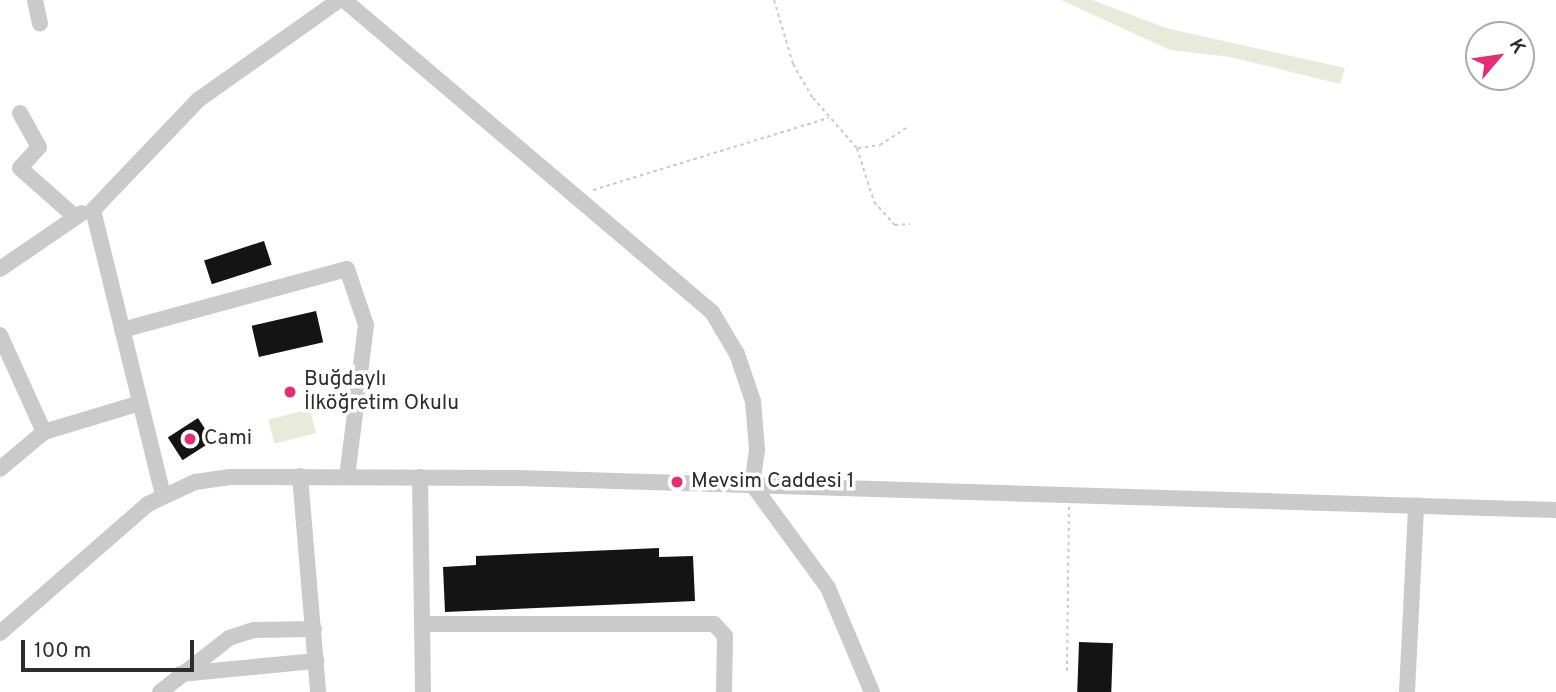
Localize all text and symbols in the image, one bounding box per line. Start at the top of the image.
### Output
north arrow [1465,21,1535,91]
text: K [1503,35,1530,58]
place label: Buğdaylı İlköğretim Okulu [304,367,459,417]
marker: Buğdaylı İlköğretim Okulu [282,384,298,400]
place label: Cami [204,426,252,452]
marker: Cami [182,431,198,447]
place label: Mevsim Caddesi 1 [691,469,855,495]
marker: Mevsim Caddesi 1 [669,474,685,490]
scale bar [24,626,198,670]
text: 100 m [34,638,91,665]

